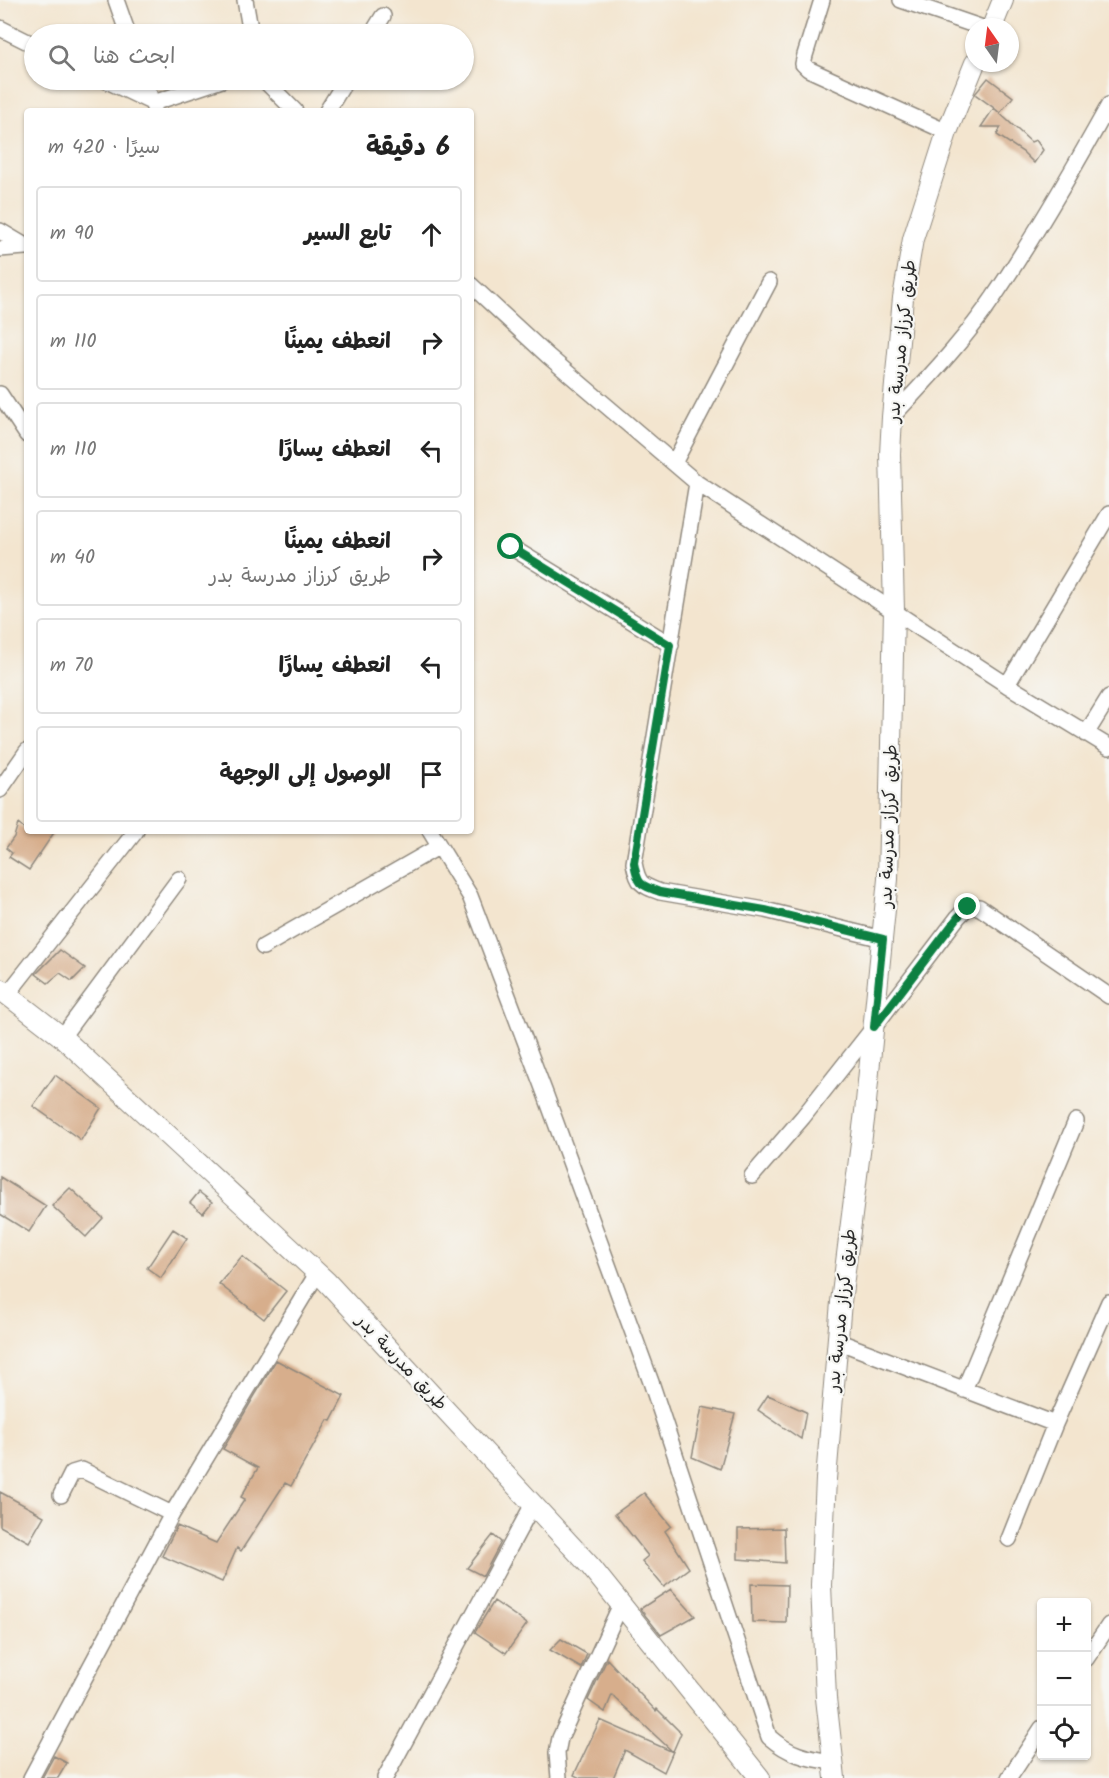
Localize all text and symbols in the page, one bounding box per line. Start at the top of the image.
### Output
north arrow [965,18,1019,72]
search box [24,24,474,90]
text: ابحث هنا [93,40,175,75]
icon: search [45,41,78,74]
text: 6 دقيقة [366,127,450,169]
text: سيرًا · 420 m [48,132,160,164]
text: تابع السير [304,217,391,252]
text: 90 m [50,218,94,250]
icon: ahead [415,218,448,251]
street label: طريق كرزاز مدرسة بدر [879,258,925,426]
text: انعطف يمينًا [284,325,391,360]
text: 110 m [50,326,97,358]
icon: right [415,326,448,359]
text: انعطف يسارًا [279,433,391,468]
text: 110 m [50,434,97,466]
icon: left [415,434,448,467]
text: انعطف يمينًا [284,525,391,560]
route start [497,533,523,559]
text: 40 m [50,542,95,574]
icon: right [415,542,448,575]
text: طريق كرزاز مدرسة بدر [210,561,391,593]
text: انعطف يسارًا [279,649,391,684]
text: 70 m [50,650,93,682]
icon: left [415,650,448,683]
street label: طريق كرزاز مدرسة بدر [872,744,907,910]
text: الوصول إلى الوجهة [219,757,391,792]
icon: arrive [415,758,448,791]
route end [954,893,980,919]
street label: طريق كرزاز مدرسة بدر [819,1227,865,1395]
street label: طريق مدرسة بدر [347,1306,454,1418]
map controls [1037,1598,1091,1760]
button: + [1037,1598,1091,1652]
button: − [1037,1652,1091,1706]
button: locate [1037,1706,1091,1760]

